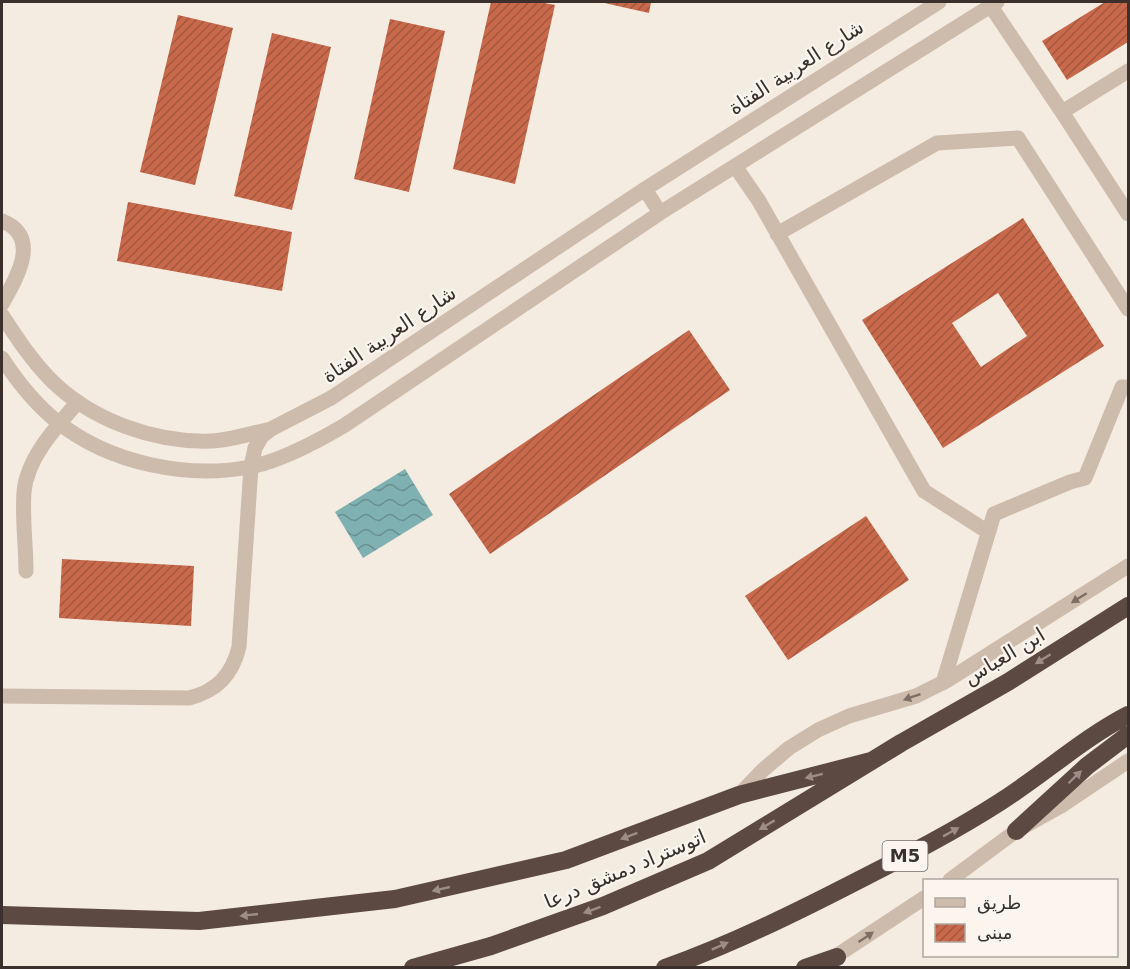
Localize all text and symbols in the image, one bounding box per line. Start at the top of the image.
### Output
street label: شارع العربية الفتاة [724,14,868,120]
street label: شارع العربية الفتاة [318,280,460,388]
one-way arrow [1071,592,1087,603]
street label: ابن العباس [959,622,1049,690]
one-way arrow [1035,654,1052,665]
one-way arrow [902,692,920,702]
one-way arrow [805,771,823,781]
one-way arrow [1067,771,1081,785]
one-way arrow [759,819,775,830]
street label: اتوستراد دمشق درعا [541,824,709,914]
one-way arrow [943,827,960,837]
one-way arrow [620,832,638,842]
road number: M5 [882,841,928,871]
legend [923,879,1118,957]
one-way arrow [432,884,451,894]
text: طريق [977,892,1021,914]
one-way arrow [583,906,601,916]
one-way arrow [239,910,258,920]
text: مبنى [977,922,1013,943]
one-way arrow [858,931,874,943]
one-way arrow [711,941,728,950]

